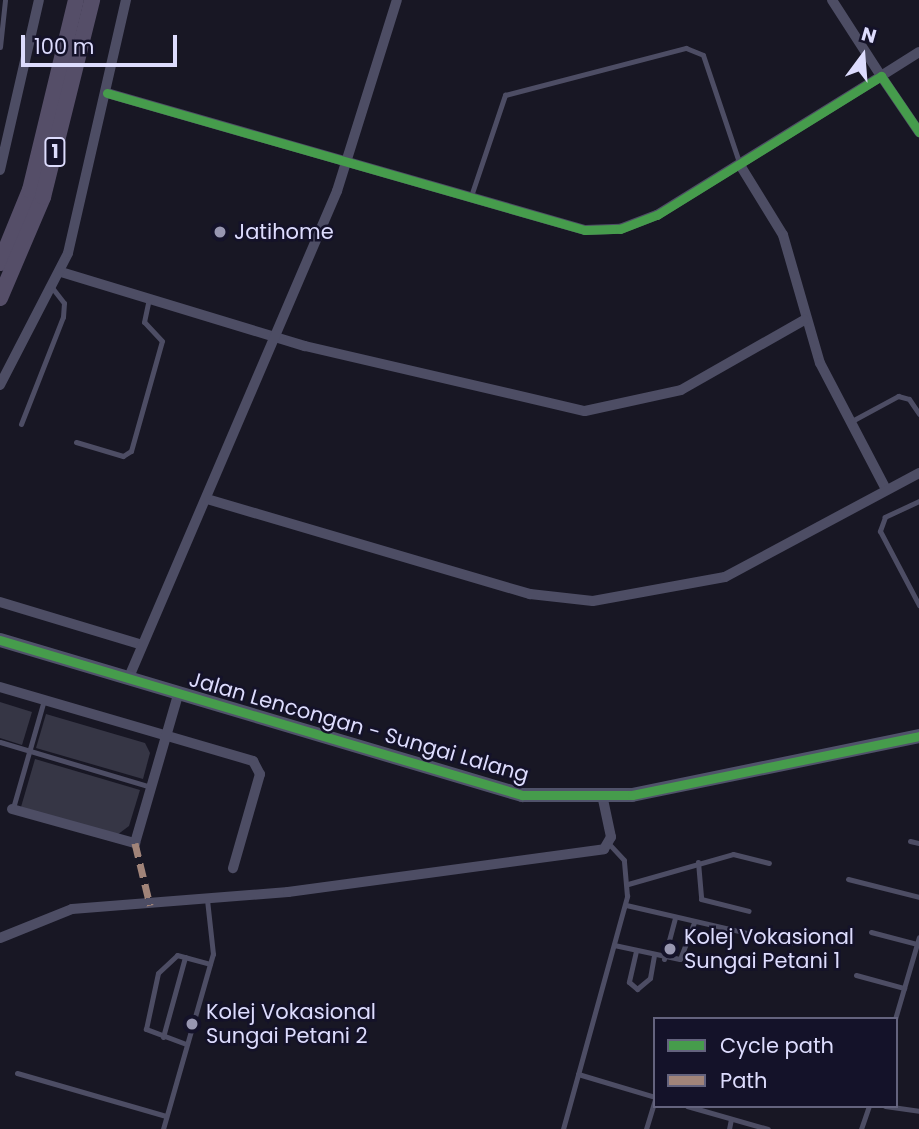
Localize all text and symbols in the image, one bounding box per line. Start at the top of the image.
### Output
text: N [858,20,880,50]
scale bar [24,21,180,65]
north arrow [828,21,898,91]
text: 100 m [34,32,94,61]
road number: 1 [43,136,67,168]
place label: Jatihome [234,219,334,245]
marker: Jatihome [212,224,228,240]
street label: Jalan Lencongan - Sungai Lalang [186,666,532,788]
place label: Kolej Vokasional Sungai Petani 1 [684,924,854,974]
marker: Kolej Vokasional Sungai Petani 1 [662,941,678,957]
place label: Kolej Vokasional Sungai Petani 2 [206,999,376,1049]
marker: Kolej Vokasional Sungai Petani 2 [184,1016,200,1032]
legend [653,1017,898,1108]
text: Cycle path [720,1031,834,1060]
text: Path [720,1066,767,1095]

